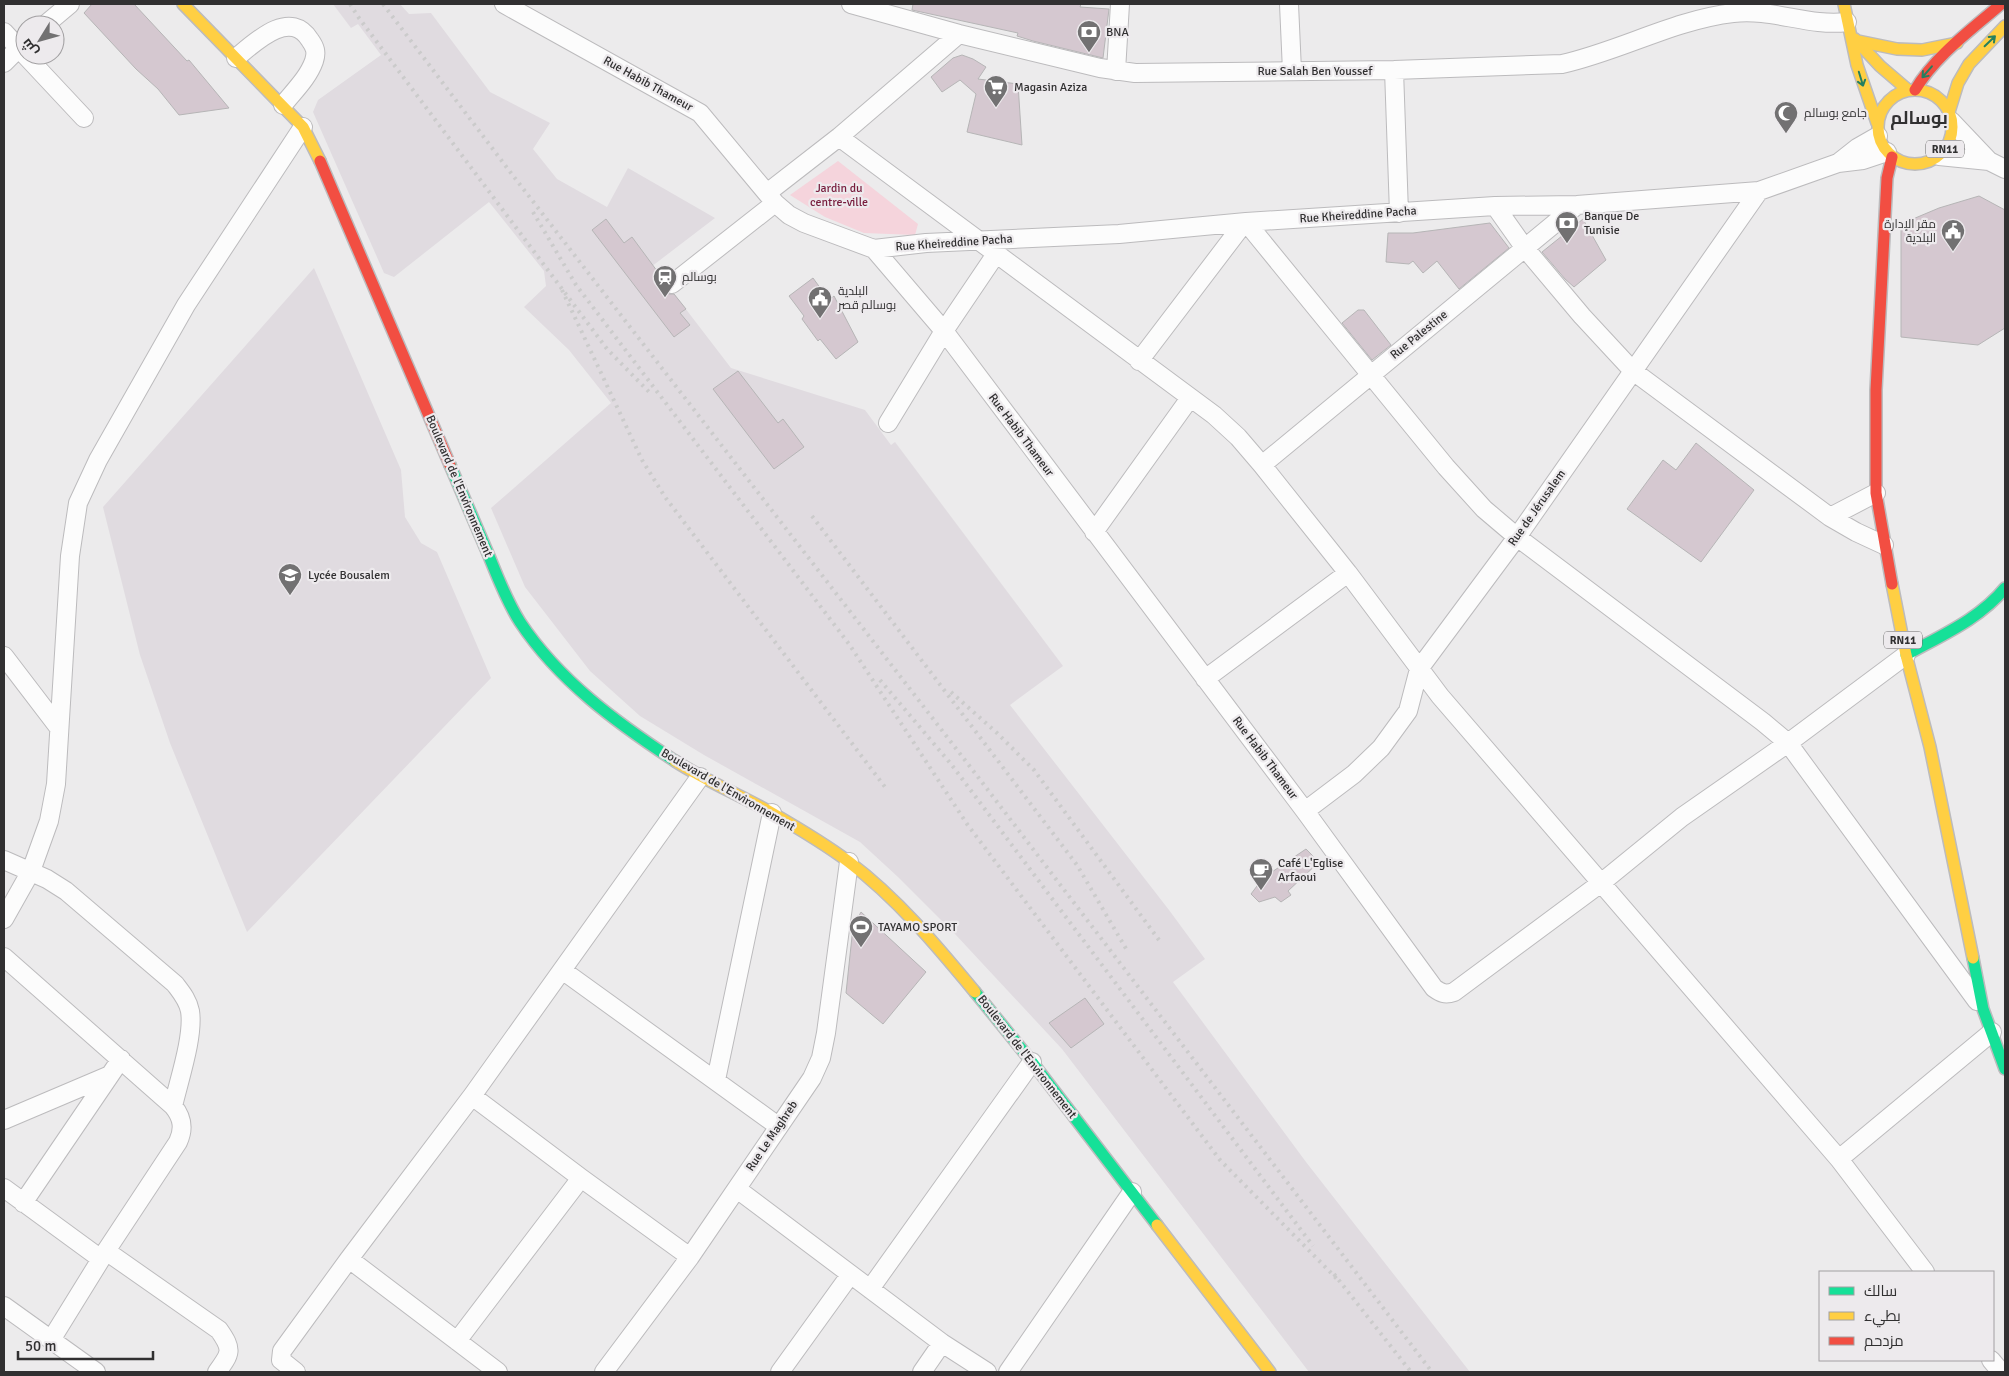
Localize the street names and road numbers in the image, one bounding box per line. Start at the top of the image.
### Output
street label: Rue Habib Thameur [601,53,696,115]
street label: Rue Salah Ben Youssef [1258,64,1373,79]
road number: RN11 [1926,140,1964,158]
street label: Rue Kheireddine Pacha [1299,203,1417,227]
street label: Rue Kheireddine Pacha [895,231,1013,255]
street label: Rue Palestine [1387,307,1451,363]
street label: Rue Habib Thameur [985,391,1057,480]
street label: Boulevard de l'Environnement [422,413,496,559]
street label: Rue de Jérusalem [1505,467,1569,549]
road number: RN11 [1884,632,1922,648]
street label: Rue Habib Thameur [1229,714,1301,803]
street label: Boulevard de l'Environnement [658,745,798,835]
street label: Boulevard de l'Environnement [974,992,1080,1122]
street label: Rue Le Maghreb [743,1098,801,1174]

